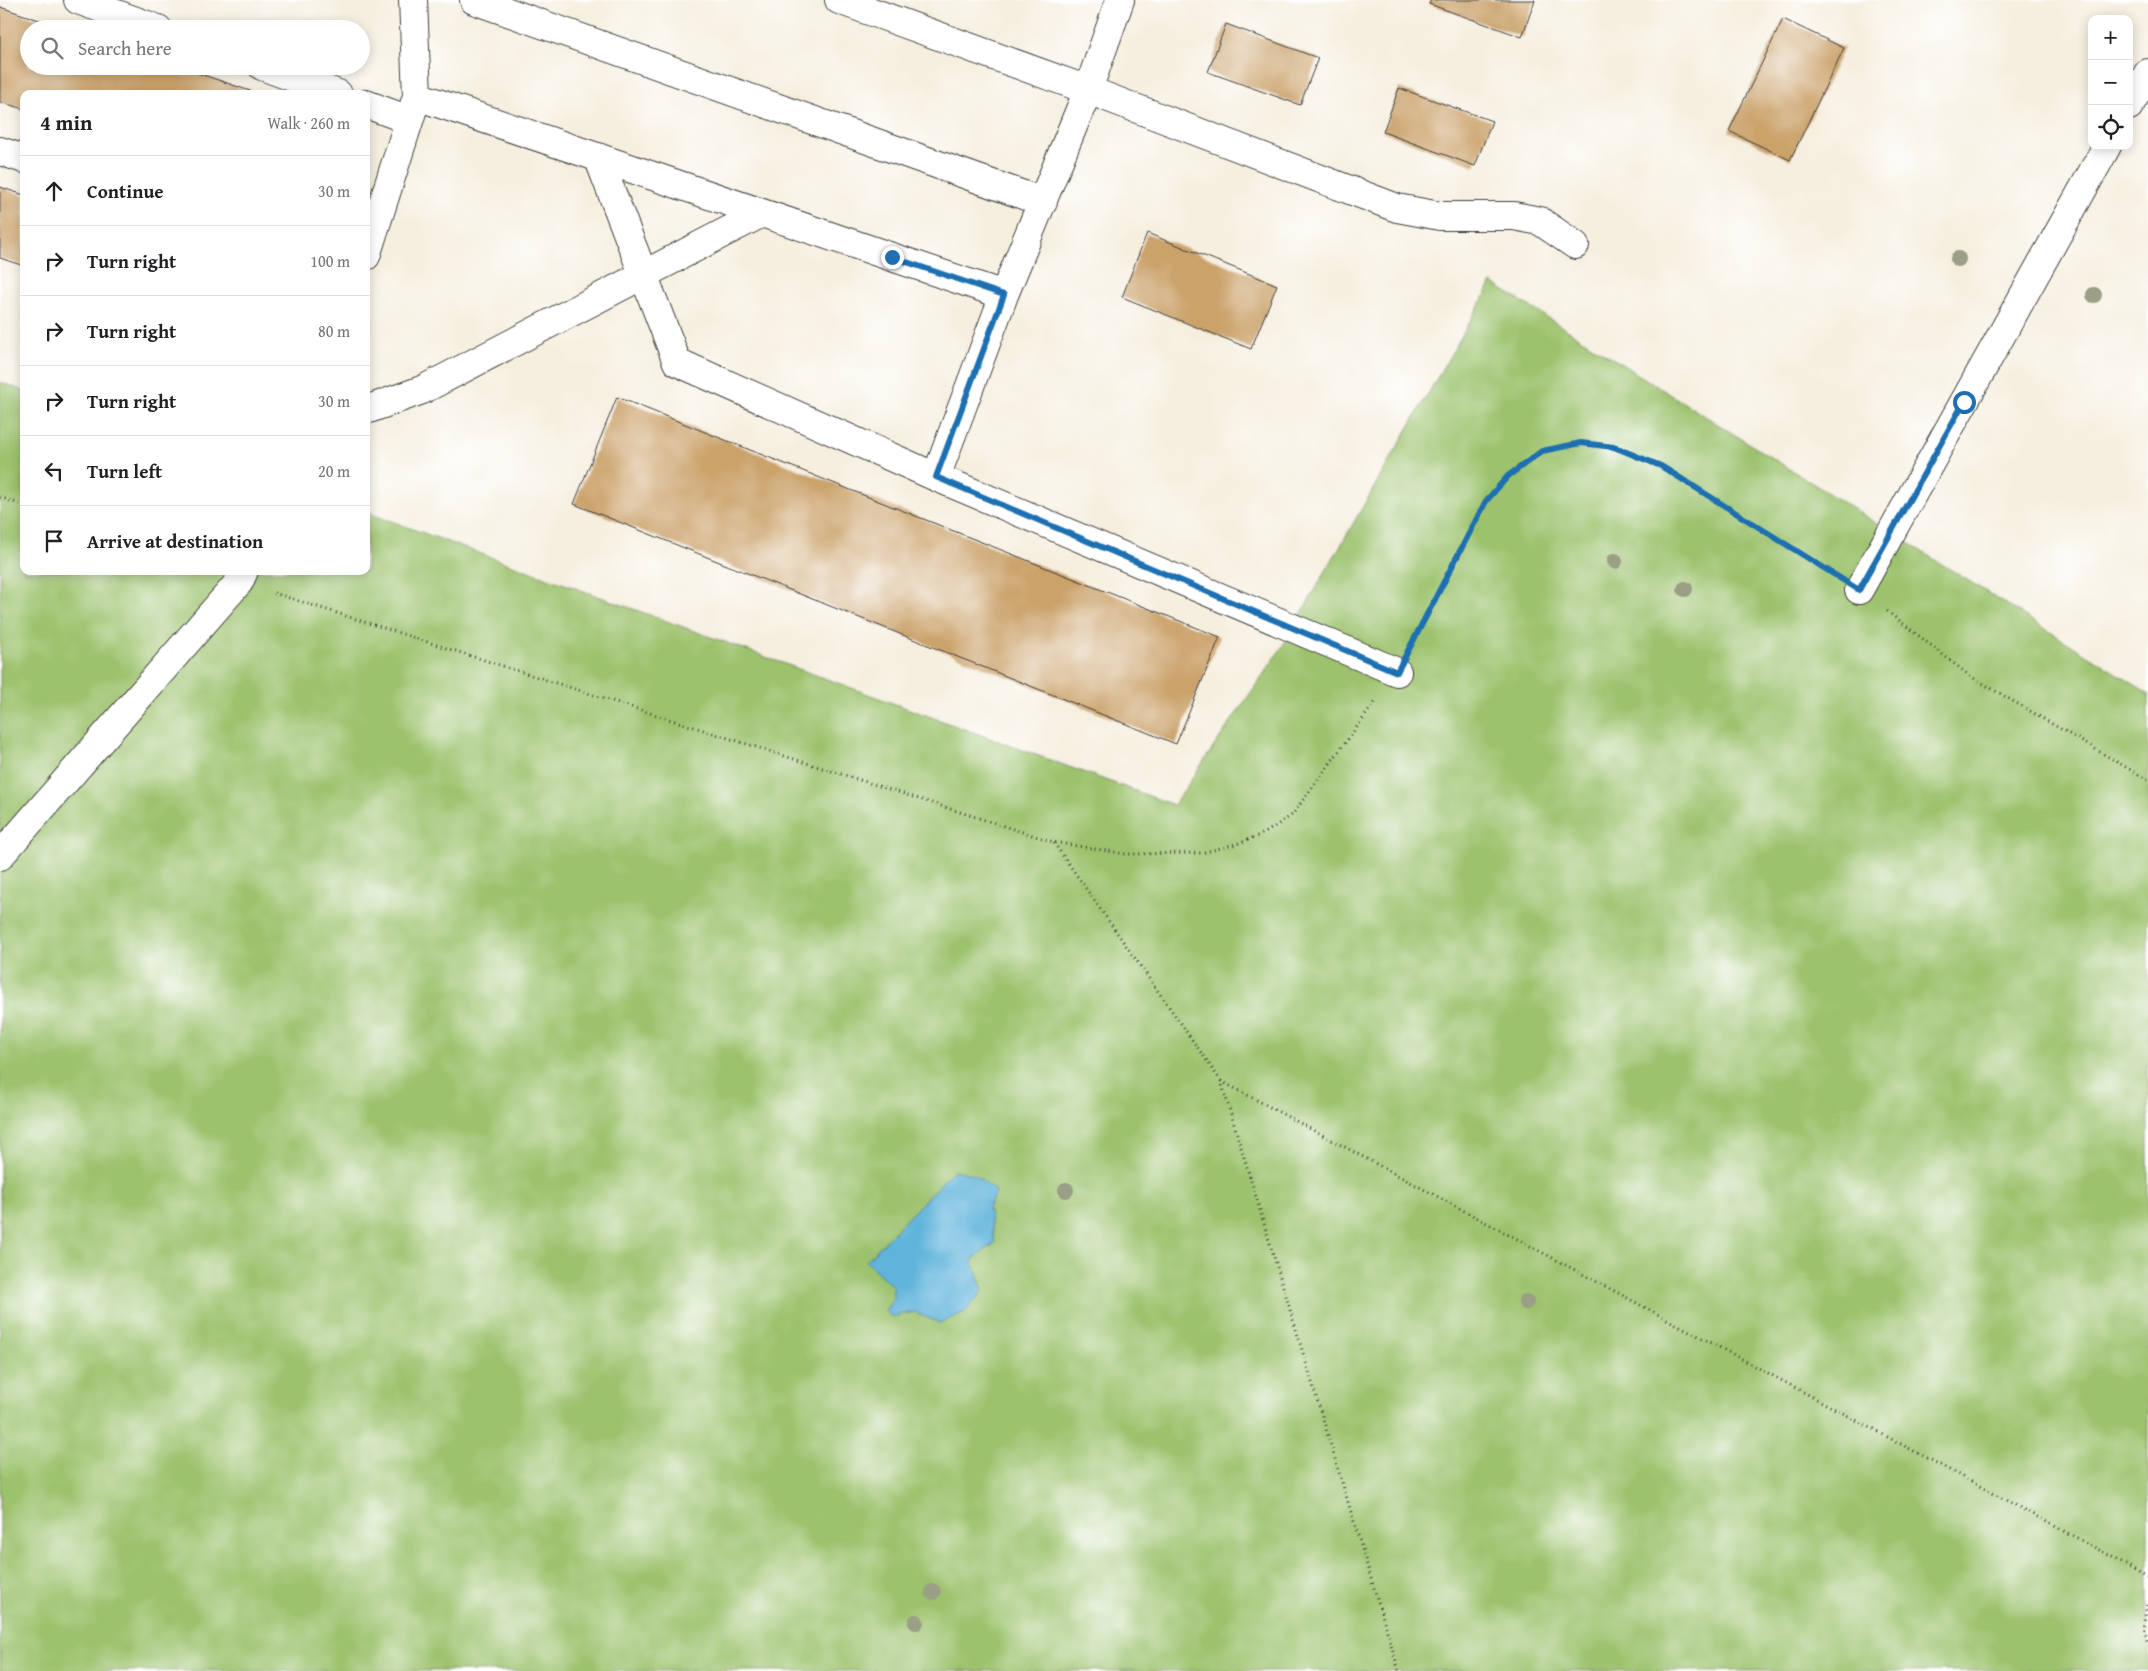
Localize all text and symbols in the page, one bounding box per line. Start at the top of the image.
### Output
map controls [2088,15,2133,150]
button: + [2088,15,2133,60]
search box [20,20,370,75]
icon: search [38,34,66,62]
text: Search here [78,34,172,62]
button: − [2088,60,2133,105]
button: locate [2088,105,2133,150]
text: 4 min [40,107,92,138]
text: Walk · 260 m [267,111,350,135]
icon: ahead [40,177,68,205]
text: Continue [87,177,164,205]
text: 30 m [318,179,350,203]
route end [881,246,904,269]
icon: right [40,247,68,275]
text: Turn right [87,247,176,275]
text: 100 m [310,249,350,273]
icon: right [40,317,68,345]
text: Turn right [87,317,176,345]
text: 80 m [318,319,350,343]
icon: right [40,387,68,415]
text: Turn right [87,387,176,415]
text: 30 m [318,389,350,413]
route start [1953,391,1976,414]
icon: left [40,457,68,485]
text: Turn left [87,457,162,485]
text: 20 m [318,459,350,483]
icon: arrive [40,527,68,555]
text: Arrive at destination [87,527,263,555]

